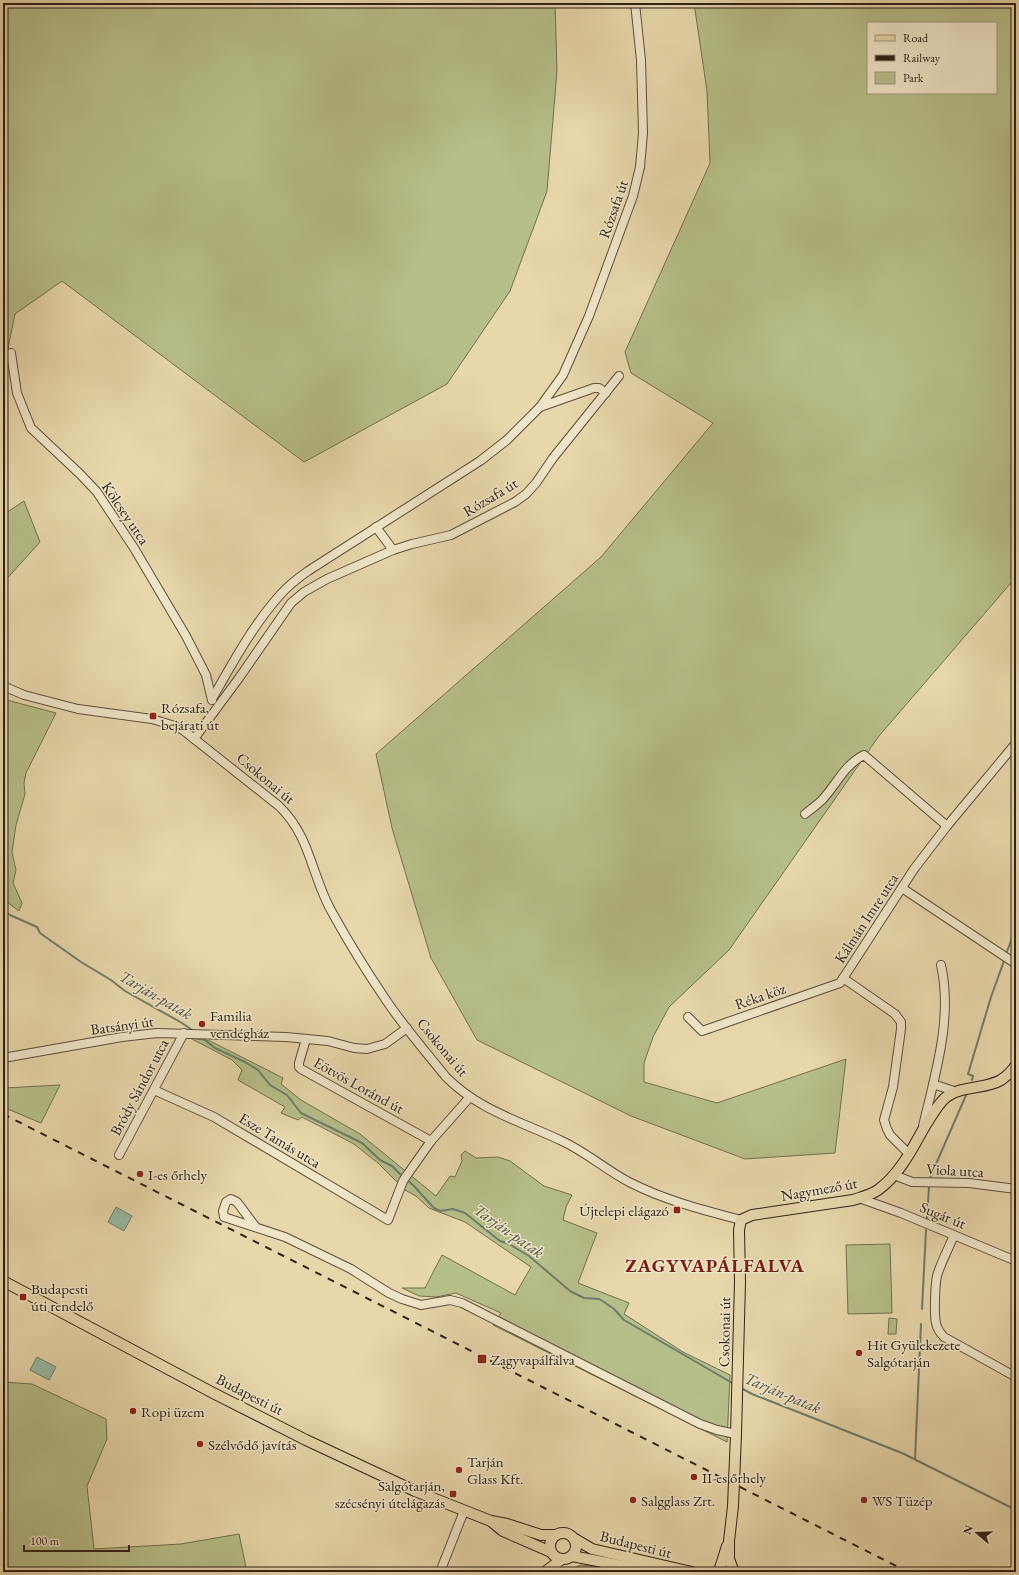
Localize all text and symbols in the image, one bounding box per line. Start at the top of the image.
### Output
legend [867,22,997,94]
text: Road [903,30,929,46]
text: Railway [903,50,941,66]
text: Park [903,70,924,86]
street label: Rózsafa út [594,177,632,241]
street label: Rózsafa út [459,473,521,521]
street label: Kölcsey utca [98,478,154,548]
place label: Rózsafa, bejárati út [161,698,219,734]
marker: Rózsafa, bejárati út [148,711,158,721]
street label: Csokonai út [233,748,299,808]
street label: Kálmán Imre utca [830,869,902,967]
water label: Tarján-patak [116,966,197,1025]
street label: Réka köz [732,978,788,1014]
place label: Familia vendégház [210,1006,269,1042]
street label: Batsányi út [89,1011,155,1039]
street label: Csokonai út [413,1014,473,1080]
marker: Familia vendégház [197,1019,207,1029]
street label: Bródy Sándor utca [106,1035,172,1139]
street label: Eötvös Loránd út [311,1052,408,1118]
street label: Esze Tamás utca [236,1108,324,1172]
street label: Viola utca [926,1159,984,1181]
place label: I-es őrhely [148,1165,208,1184]
marker: I-es őrhely [135,1169,145,1179]
street label: Nagymező út [779,1173,859,1205]
street label: Sugár út [917,1197,969,1233]
water label: Tarján-patak [470,1199,549,1263]
place label: Újtelepi elágazó [579,1201,669,1220]
marker: Újtelepi elágazó [672,1205,682,1215]
district label: ZAGYVAPÁLFALVA [625,1253,805,1278]
place label: Budapesti úti rendelő [31,1279,94,1315]
marker: Budapesti úti rendelő [18,1292,28,1302]
street label: Csokonai út [714,1296,734,1367]
place label: Hit Gyülekezete Salgótarján [867,1335,960,1371]
marker: Hit Gyülekezete Salgótarján [854,1348,864,1358]
place label: Zagyvapálfalva [491,1350,575,1369]
marker: Zagyvapálfalva [476,1353,488,1365]
water label: Tarján-patak [742,1368,825,1419]
street label: Budapesti út [213,1369,287,1419]
place label: Ropi üzem [141,1402,205,1421]
marker: Ropi üzem [128,1406,138,1416]
place label: Szélvődő javítás [208,1435,297,1454]
marker: Szélvődő javítás [195,1439,205,1449]
place label: Tarján Glass Kft. [467,1452,523,1488]
marker: Tarján Glass Kft. [454,1465,464,1475]
place label: II-es őrhely [702,1468,767,1487]
marker: II-es őrhely [689,1472,699,1482]
place label: Salgótarján, szécsényi útelágazás [335,1476,445,1512]
marker: Salgótarján, szécsényi útelágazás [448,1489,458,1499]
place label: Salgglass Zrt. [641,1491,715,1510]
place label: WS Tüzép [872,1491,933,1510]
marker: Salgglass Zrt. [628,1495,638,1505]
marker: WS Tüzép [859,1495,869,1505]
north arrow [957,1513,997,1553]
text: N [959,1523,976,1536]
street label: Budapesti út [598,1526,674,1562]
scale bar [24,1527,129,1553]
text: 100 m [30,1533,60,1549]

